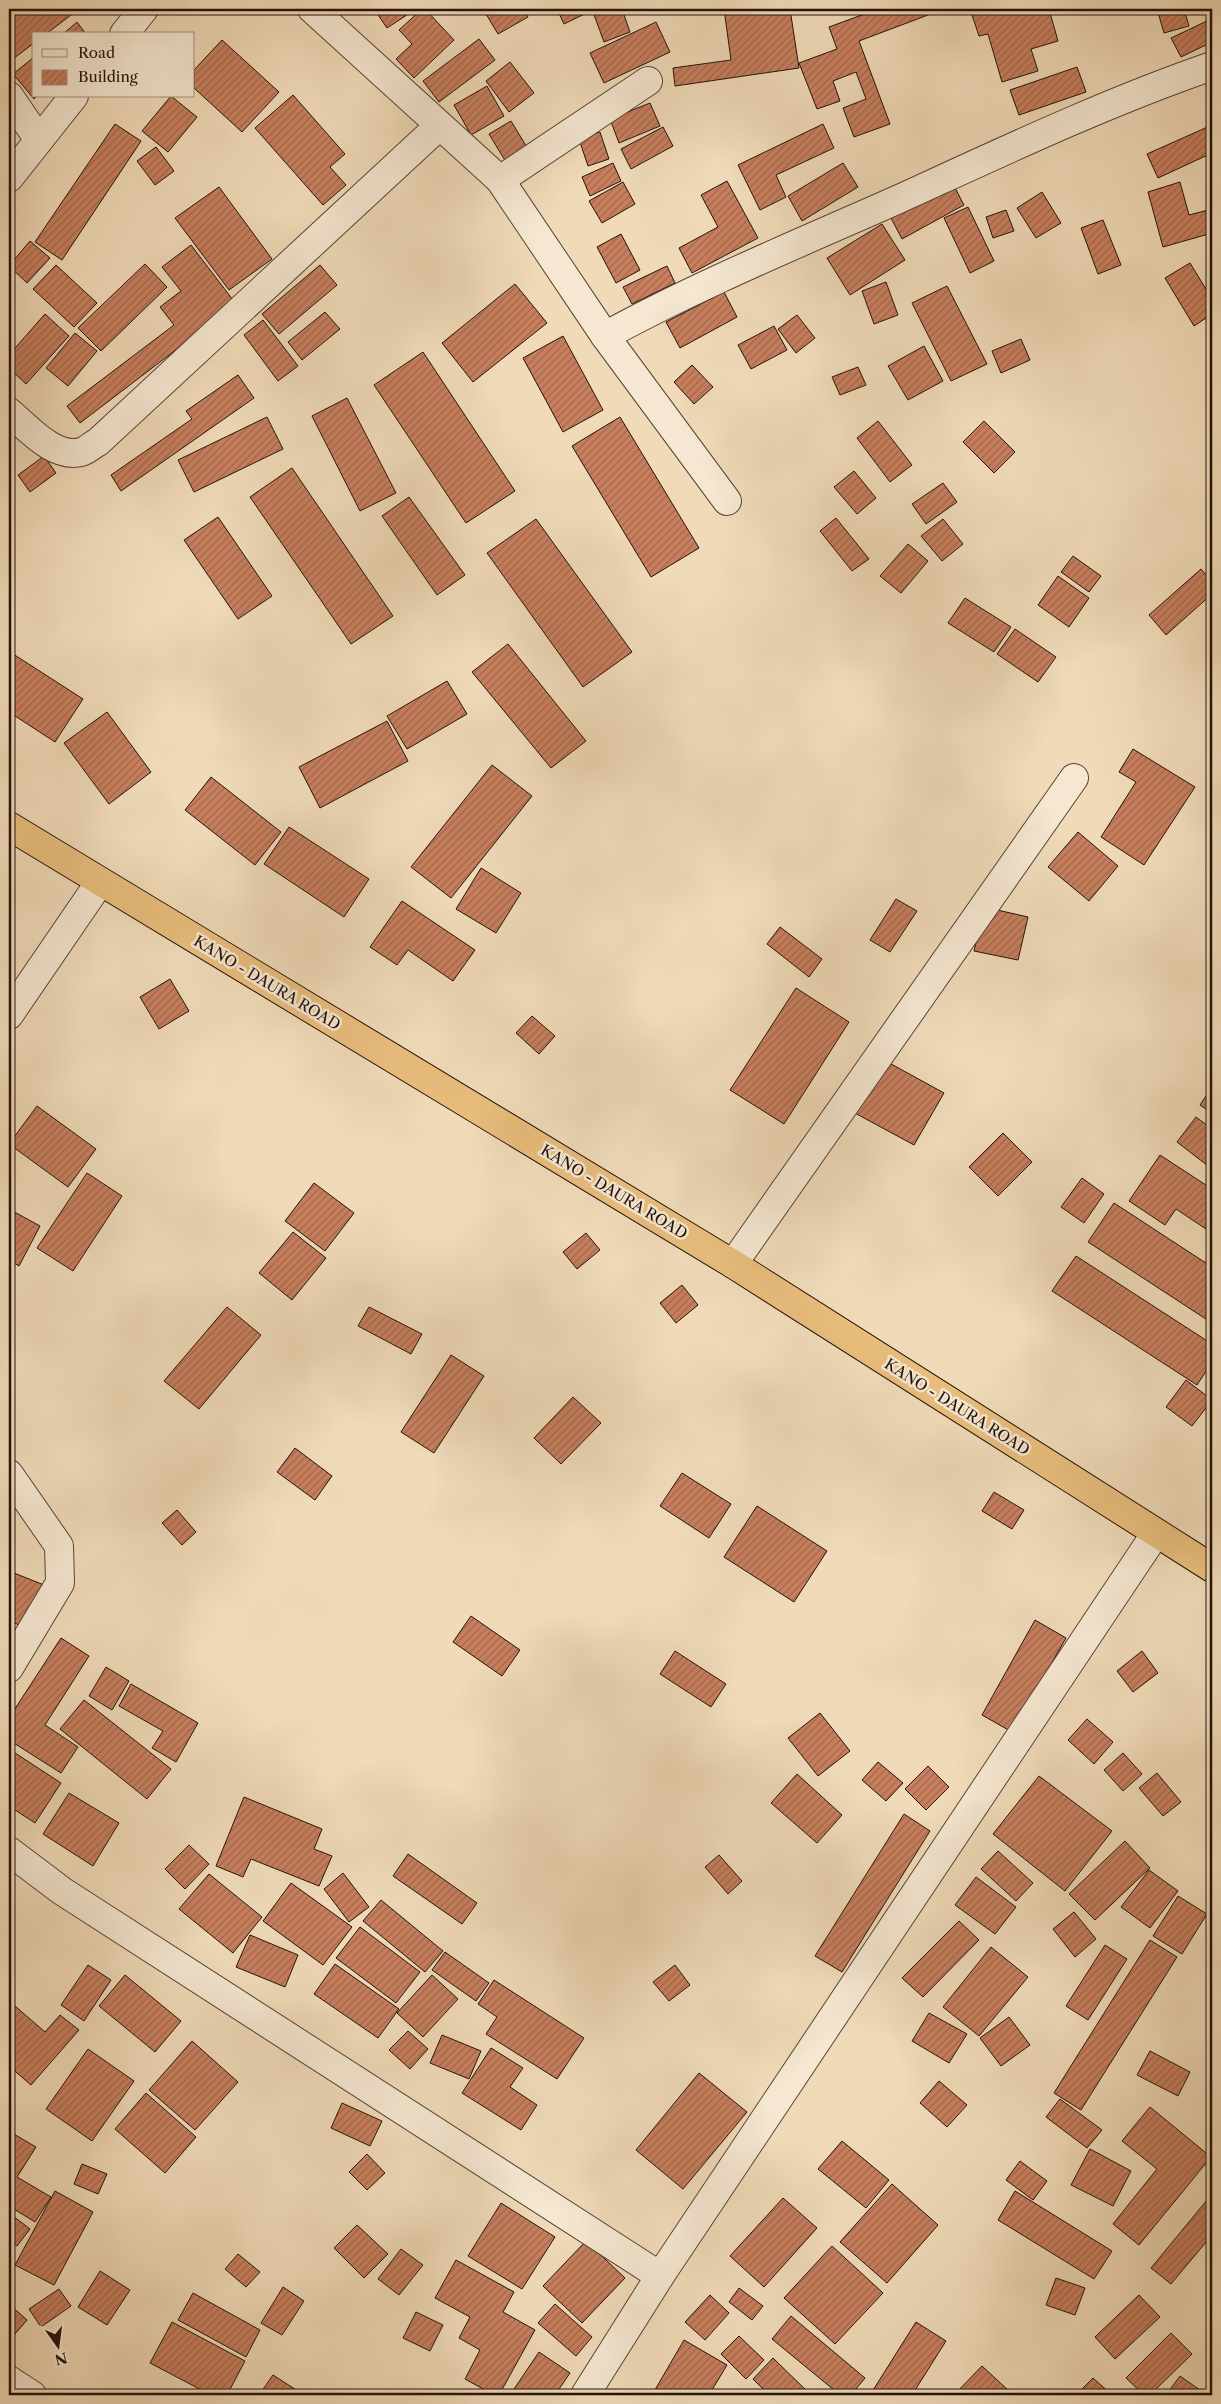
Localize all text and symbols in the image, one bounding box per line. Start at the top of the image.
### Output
legend [32,32,195,98]
text: Road [78,43,115,62]
text: Building [78,67,138,86]
street label: KANO - DAURA ROAD [190,931,344,1034]
street label: KANO - DAURA ROAD [537,1140,691,1243]
street label: KANO - DAURA ROAD [881,1354,1033,1459]
north arrow [32,2322,82,2372]
text: N [53,2348,69,2369]

